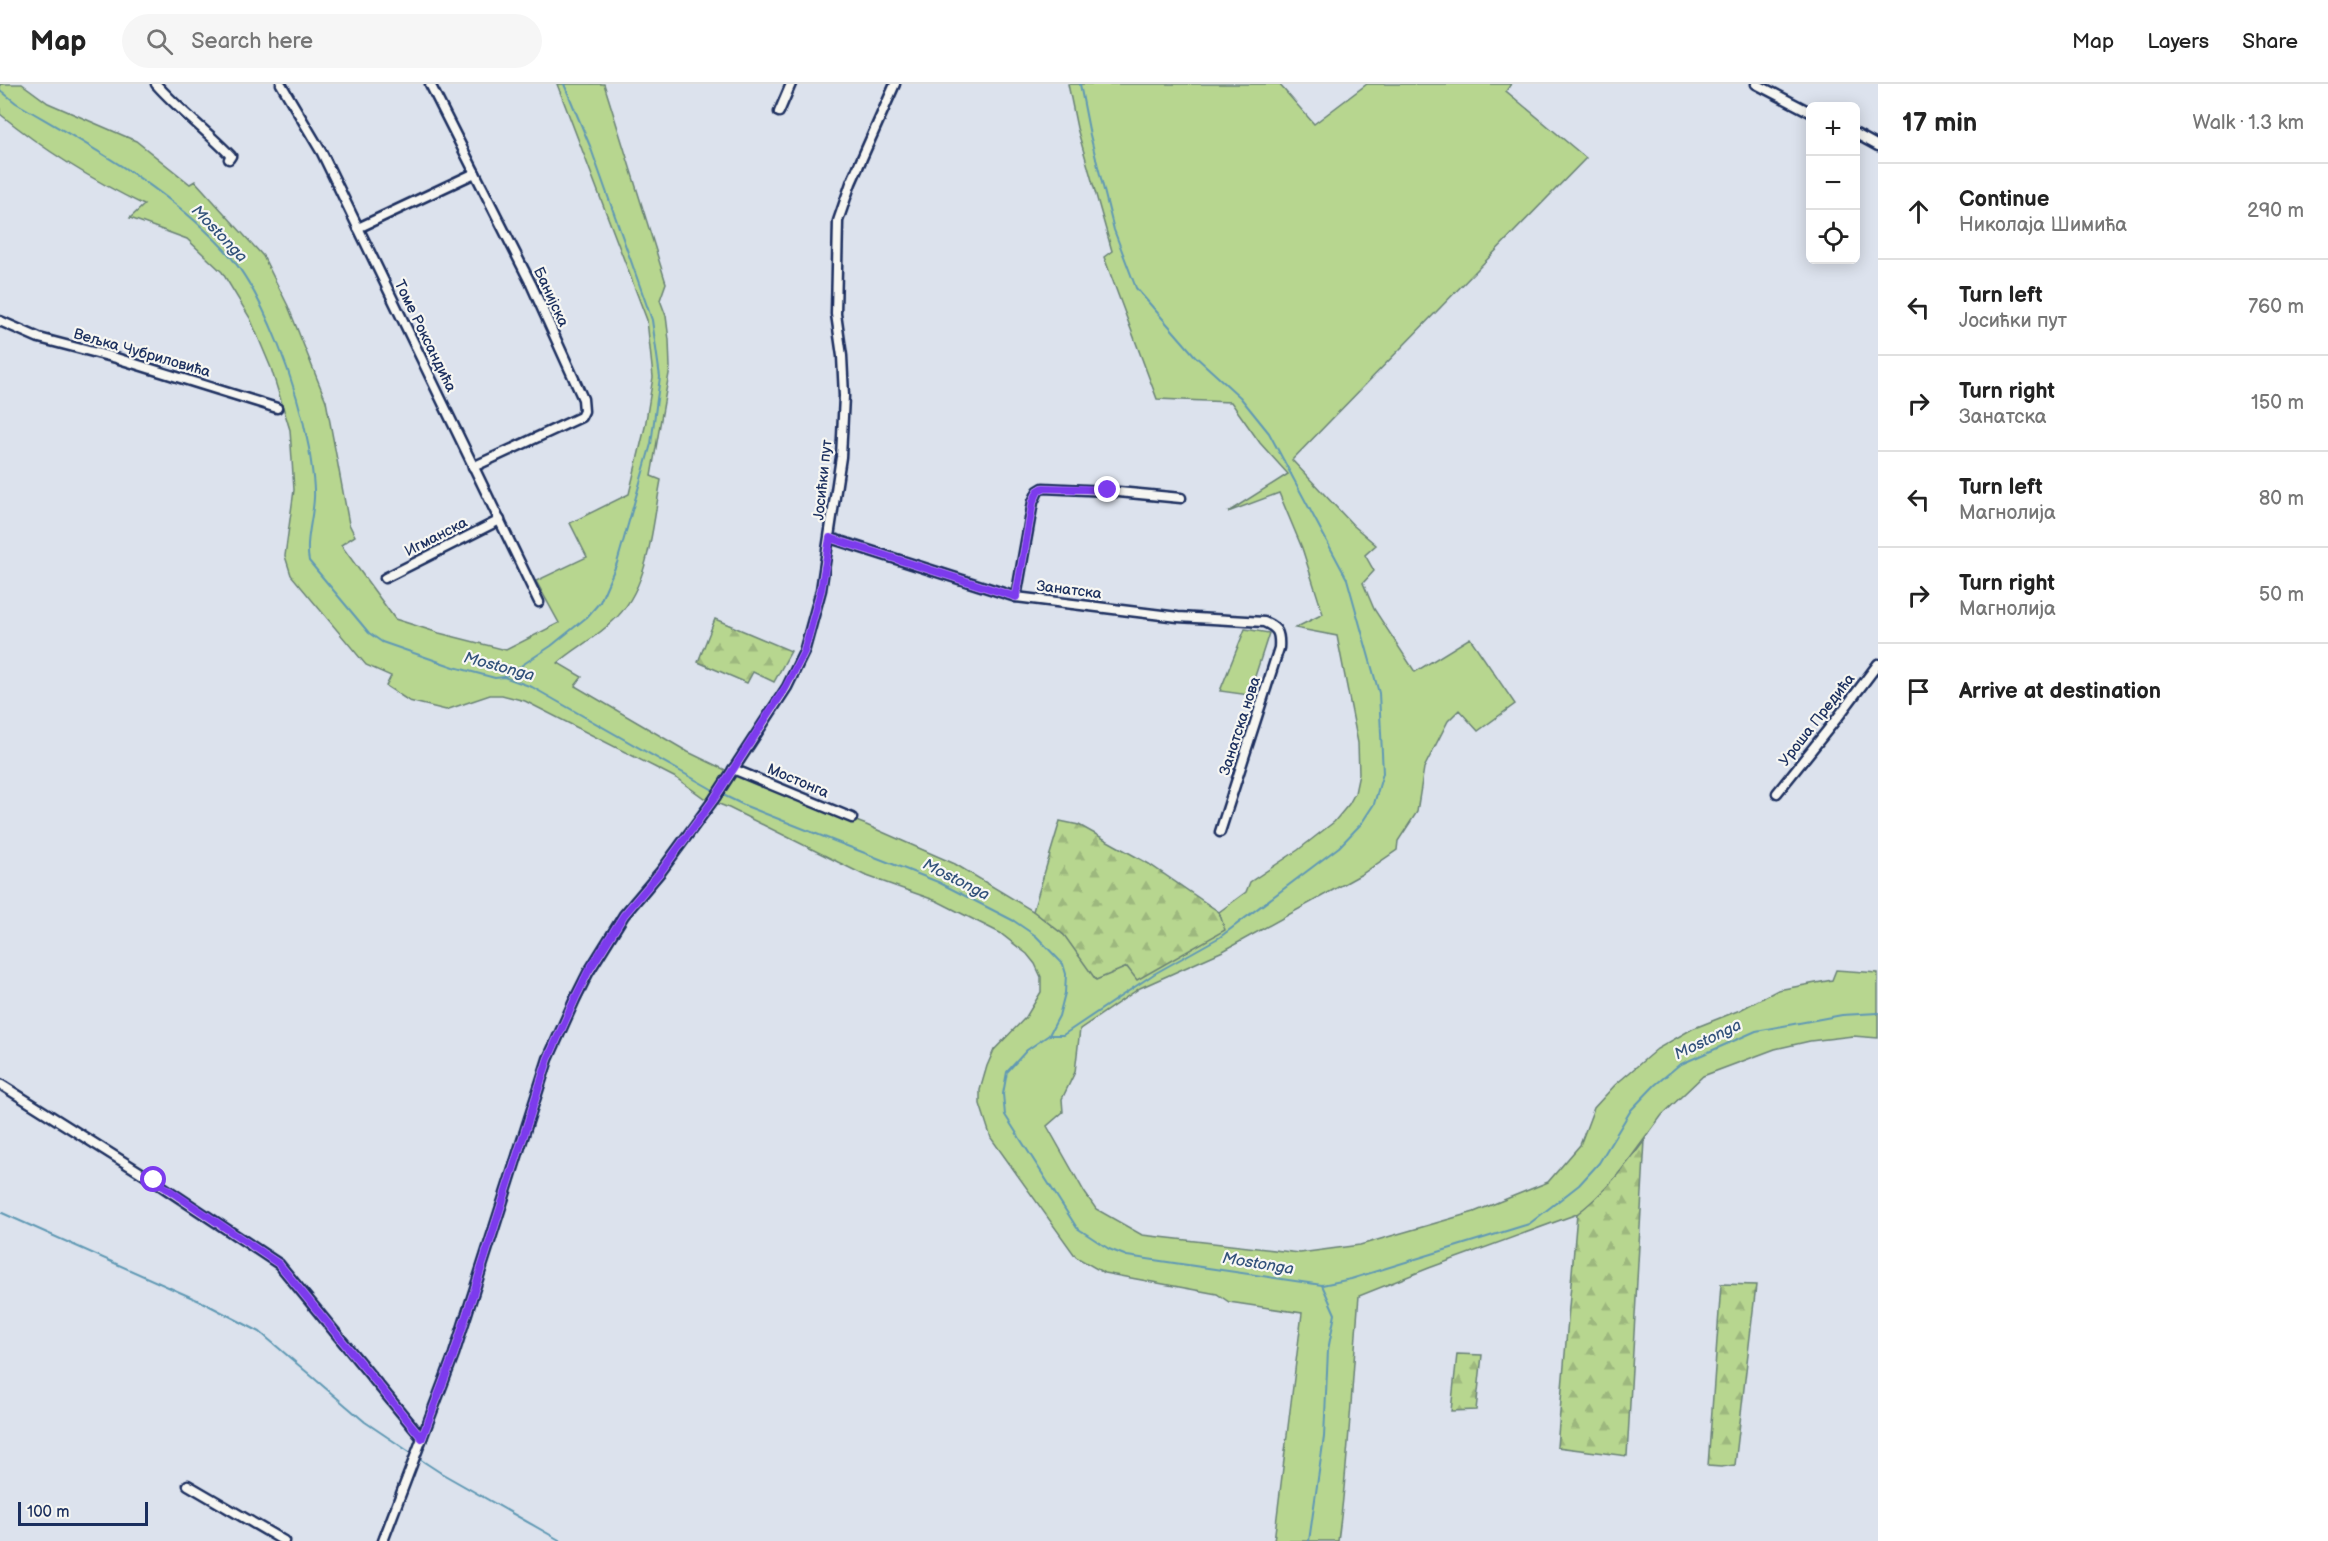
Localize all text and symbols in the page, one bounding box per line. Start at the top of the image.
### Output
search box [122,14,542,68]
text: Map [30,25,86,58]
icon: search [143,25,176,58]
text: Search here [191,28,313,55]
text: Map [2072,29,2114,54]
text: Layers [2147,29,2209,54]
text: Share [2242,29,2298,54]
map controls [1806,102,1860,264]
button: + [1806,102,1860,156]
text: 17 min [1902,108,1977,139]
text: Walk · 1.3 km [2193,111,2304,135]
button: − [1806,156,1860,210]
text: Continue [1959,186,2049,213]
icon: ahead [1902,195,1935,228]
text: 290 m [2247,199,2304,223]
water label: Mostonga [187,201,251,267]
button: locate [1806,210,1860,264]
text: Николаја Шимића [1959,213,2127,237]
street label: Банијска [529,264,573,330]
street label: Томе Роксандића [390,277,460,395]
text: Turn left [1959,282,2043,309]
icon: left [1902,291,1935,324]
text: 760 m [2248,295,2304,319]
text: Јосићки пут [1959,309,2067,333]
street label: Вељка Чубриловића [71,324,213,382]
text: Turn right [1959,378,2055,405]
icon: right [1902,387,1935,420]
text: 150 m [2251,391,2304,415]
text: Занатска [1959,405,2047,429]
street label: Јосићки пут [809,439,837,521]
text: Turn left [1959,474,2043,501]
route end [1094,476,1120,502]
icon: left [1902,483,1935,516]
text: 80 m [2259,487,2304,511]
text: Магнолија [1959,501,2056,525]
street label: Игманска [401,513,471,561]
text: Turn right [1959,570,2055,597]
street label: Занатска [1035,577,1103,603]
icon: right [1902,579,1935,612]
text: 50 m [2259,583,2304,607]
text: Магнолија [1959,597,2056,621]
water label: Mostonga [462,648,536,686]
street label: Уроша Предића [1775,670,1859,770]
street label: Занатска нова [1215,674,1265,778]
icon: arrive [1902,675,1935,708]
text: Arrive at destination [1959,678,2161,705]
street label: Мостонга [764,760,832,803]
water label: Mostonga [920,855,992,905]
water label: Mostonga [1671,1016,1745,1064]
route start [140,1166,166,1192]
water label: Mostonga [1221,1249,1295,1279]
scale bar [18,1499,148,1526]
text: 100 m [27,1503,70,1522]

